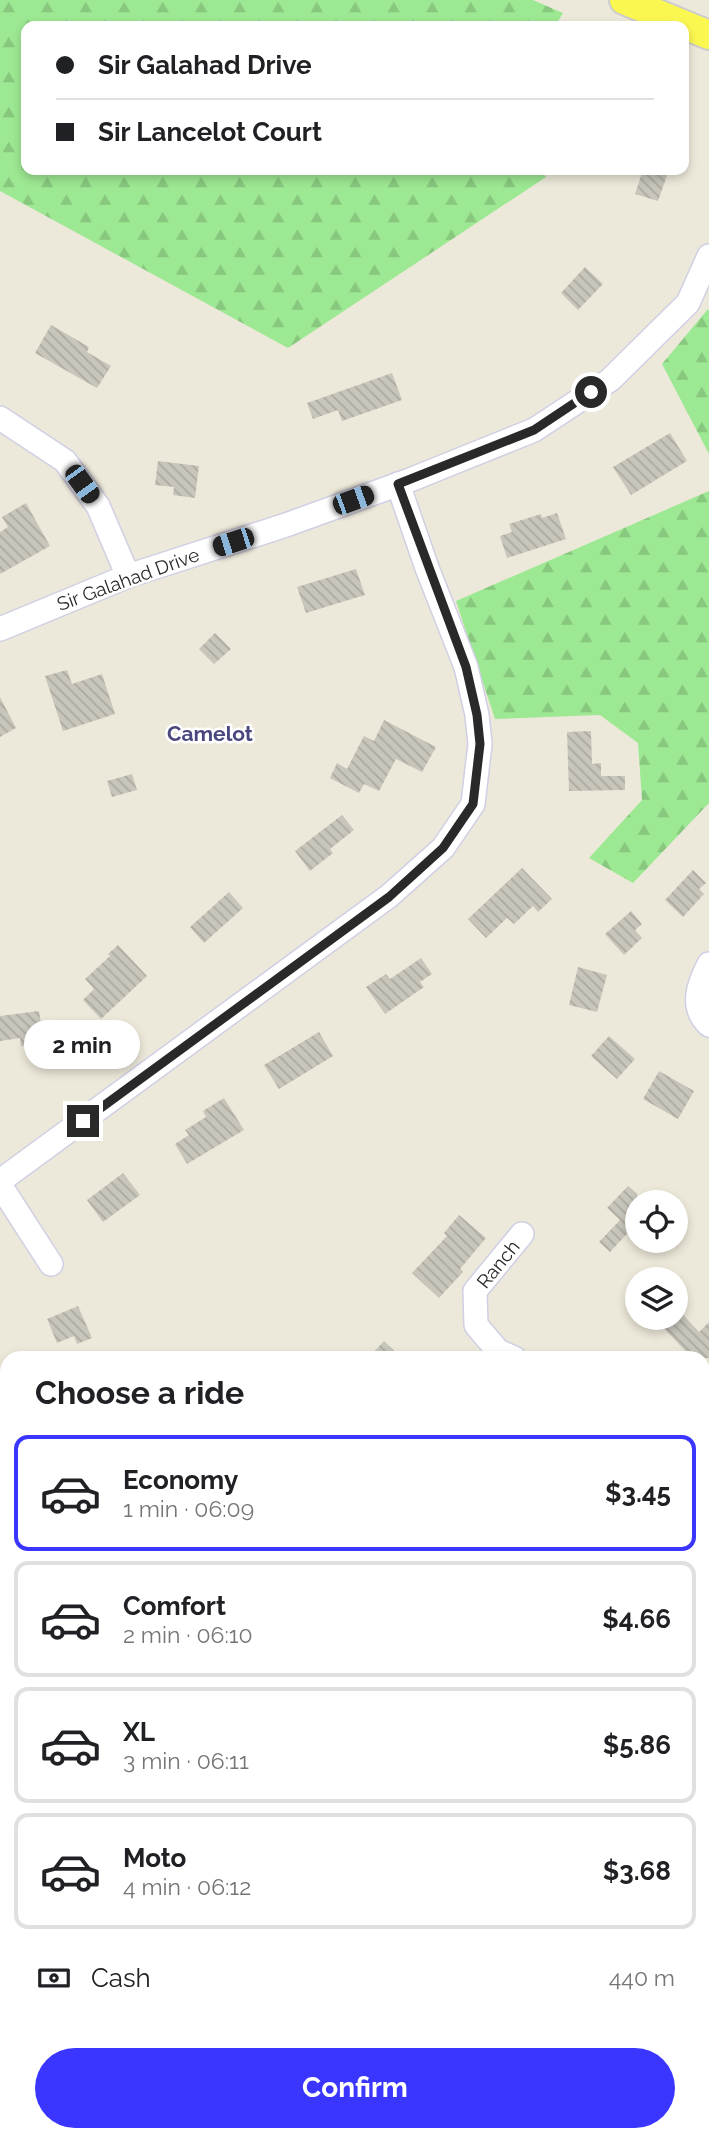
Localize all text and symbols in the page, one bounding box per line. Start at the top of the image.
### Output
text: Sir Galahad Drive [98,50,312,80]
text: Sir Lancelot Court [98,117,322,147]
route start [575,376,607,408]
car [62,461,103,507]
car [330,483,377,517]
car [210,526,257,558]
street label: Sir Galahad Drive [54,543,202,615]
district label: Camelot [167,721,253,746]
callout: 2 min [25,1020,141,1068]
text: 2 min [52,1031,112,1058]
route end [67,1105,99,1137]
map controls [625,1190,688,1330]
button: locate [625,1190,688,1253]
street label: Ranch [472,1236,524,1292]
button: layers [625,1267,688,1330]
text: Choose a ride [35,1374,244,1411]
icon: car [39,1462,102,1525]
text: Economy [123,1465,238,1495]
text: $3.45 [605,1478,671,1508]
text: 1 min · 06:09 [123,1495,254,1522]
icon: car [39,1588,102,1651]
text: Comfort [123,1591,226,1621]
text: $4.66 [602,1604,671,1634]
text: 2 min · 06:10 [123,1621,253,1648]
icon: car [39,1714,102,1777]
text: XL [123,1717,155,1747]
text: $5.86 [603,1730,671,1760]
text: 3 min · 06:11 [123,1747,249,1774]
icon: car [39,1840,102,1903]
text: Moto [123,1843,186,1873]
text: $3.68 [603,1856,671,1886]
text: 4 min · 06:12 [123,1873,251,1900]
icon: cash [35,1959,73,1997]
text: Cash [91,1963,151,1993]
text: 440 m [609,1964,675,1991]
button: Confirm [35,2048,675,2128]

